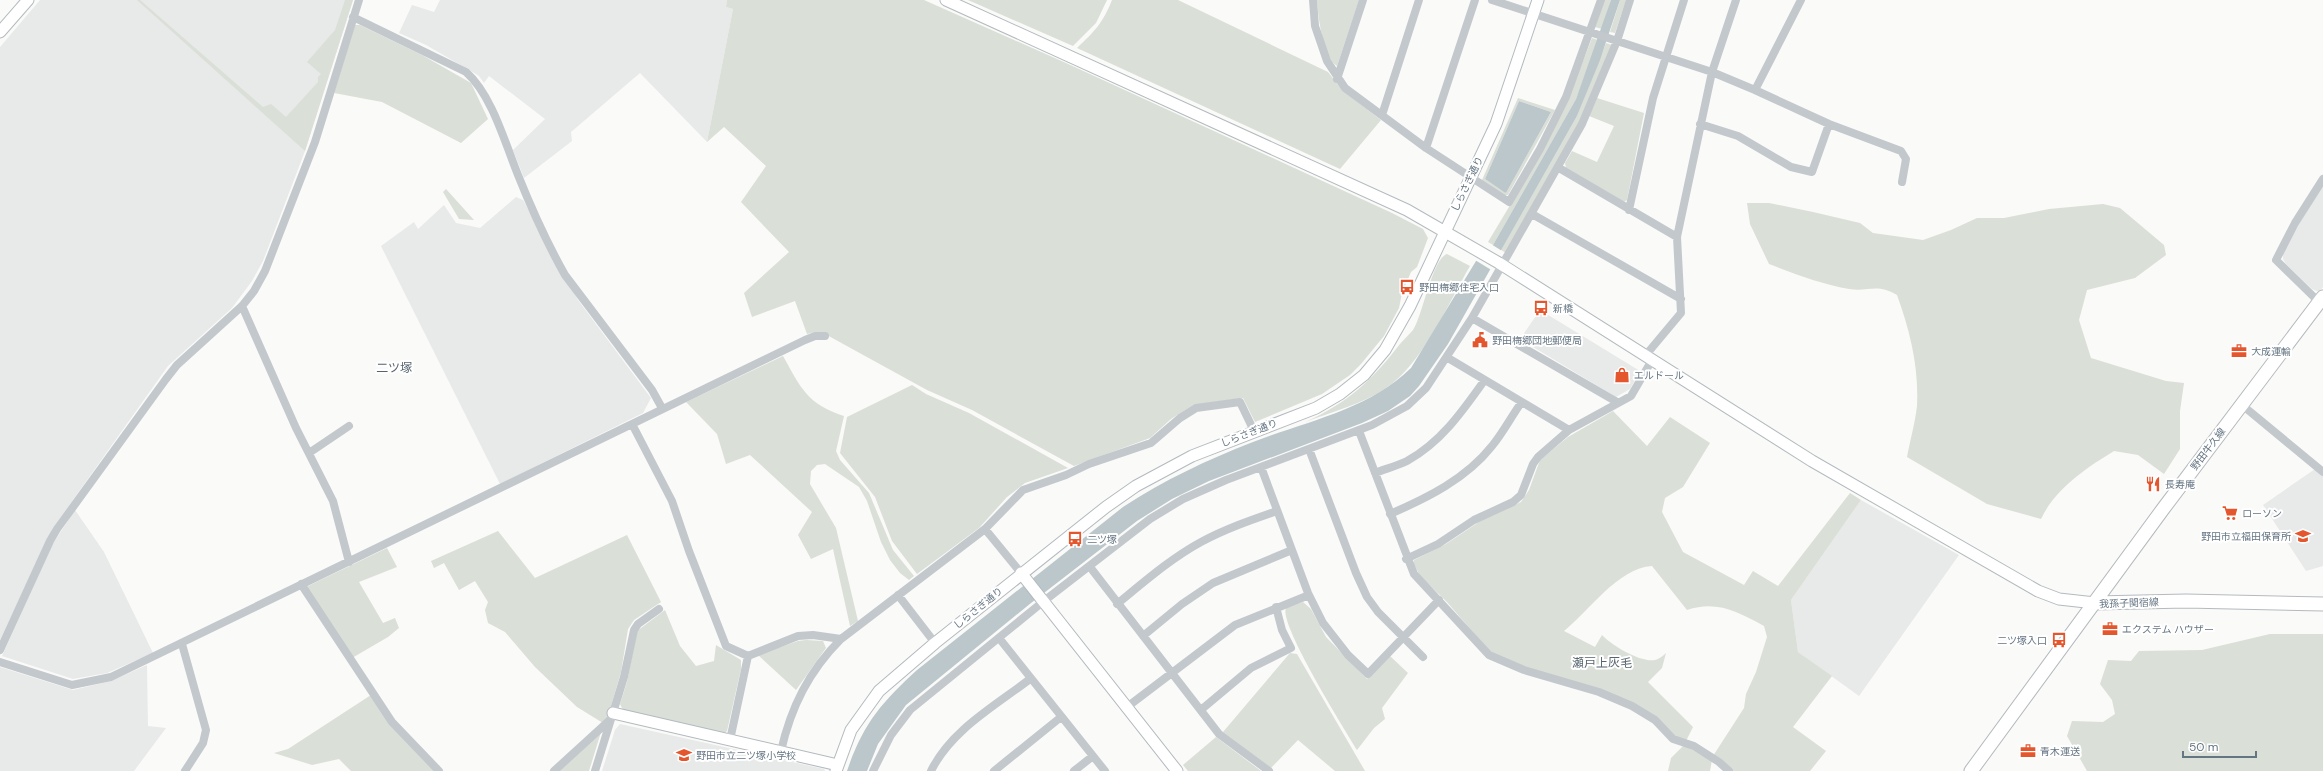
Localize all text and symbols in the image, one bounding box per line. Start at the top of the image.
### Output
street label: しらさぎ通り [1448,154,1486,214]
bus stop icon: 野田梅郷住宅入口 [1398,278,1416,296]
place label: 野田梅郷住宅入口 [1419,281,1499,294]
bus stop icon: 新橋 [1532,299,1550,317]
place label: 新橋 [1553,302,1573,315]
public building icon: 野田梅郷団地郵便局 [1471,331,1489,349]
place label: 野田梅郷団地郵便局 [1492,334,1582,347]
office icon: 大成運輸 [2230,342,2248,360]
place label: 大成運輸 [2251,345,2291,358]
district label: 二ツ塚 [376,360,412,376]
shop icon: エルドール [1613,366,1631,384]
place label: エルドール [1634,369,1684,382]
street label: しらさぎ通り [1219,416,1279,450]
street label: 野田牛久線 [2188,425,2228,473]
restaurant icon: 長寿庵 [2144,475,2162,493]
place label: 長寿庵 [2165,478,2195,491]
supermarket icon: ローソン [2221,504,2239,522]
place label: ローソン [2242,507,2282,520]
school or university icon: 野田市立福田保育所 [2294,527,2312,545]
bus stop icon: 二ツ塚 [1066,530,1084,548]
place label: 野田市立福田保育所 [2201,530,2291,543]
place label: 二ツ塚 [1087,533,1117,546]
street label: しらさぎ通り [951,584,1005,632]
street label: 我孫子関宿線 [2099,595,2159,611]
office icon: エクステム ハウザー [2101,620,2119,638]
place label: エクステム ハウザー [2122,623,2214,636]
bus stop icon: 二ツ塚入口 [2050,631,2068,649]
place label: 二ツ塚入口 [1997,634,2047,647]
district label: 瀬戸上灰毛 [1572,655,1632,671]
scale bar [2183,733,2256,759]
text: 50 m [2189,739,2218,755]
office icon: 青木運送 [2019,742,2037,760]
place label: 青木運送 [2040,745,2080,758]
school or university icon: 野田市立二ツ塚小学校 [675,746,693,764]
place label: 野田市立二ツ塚小学校 [696,749,796,762]

